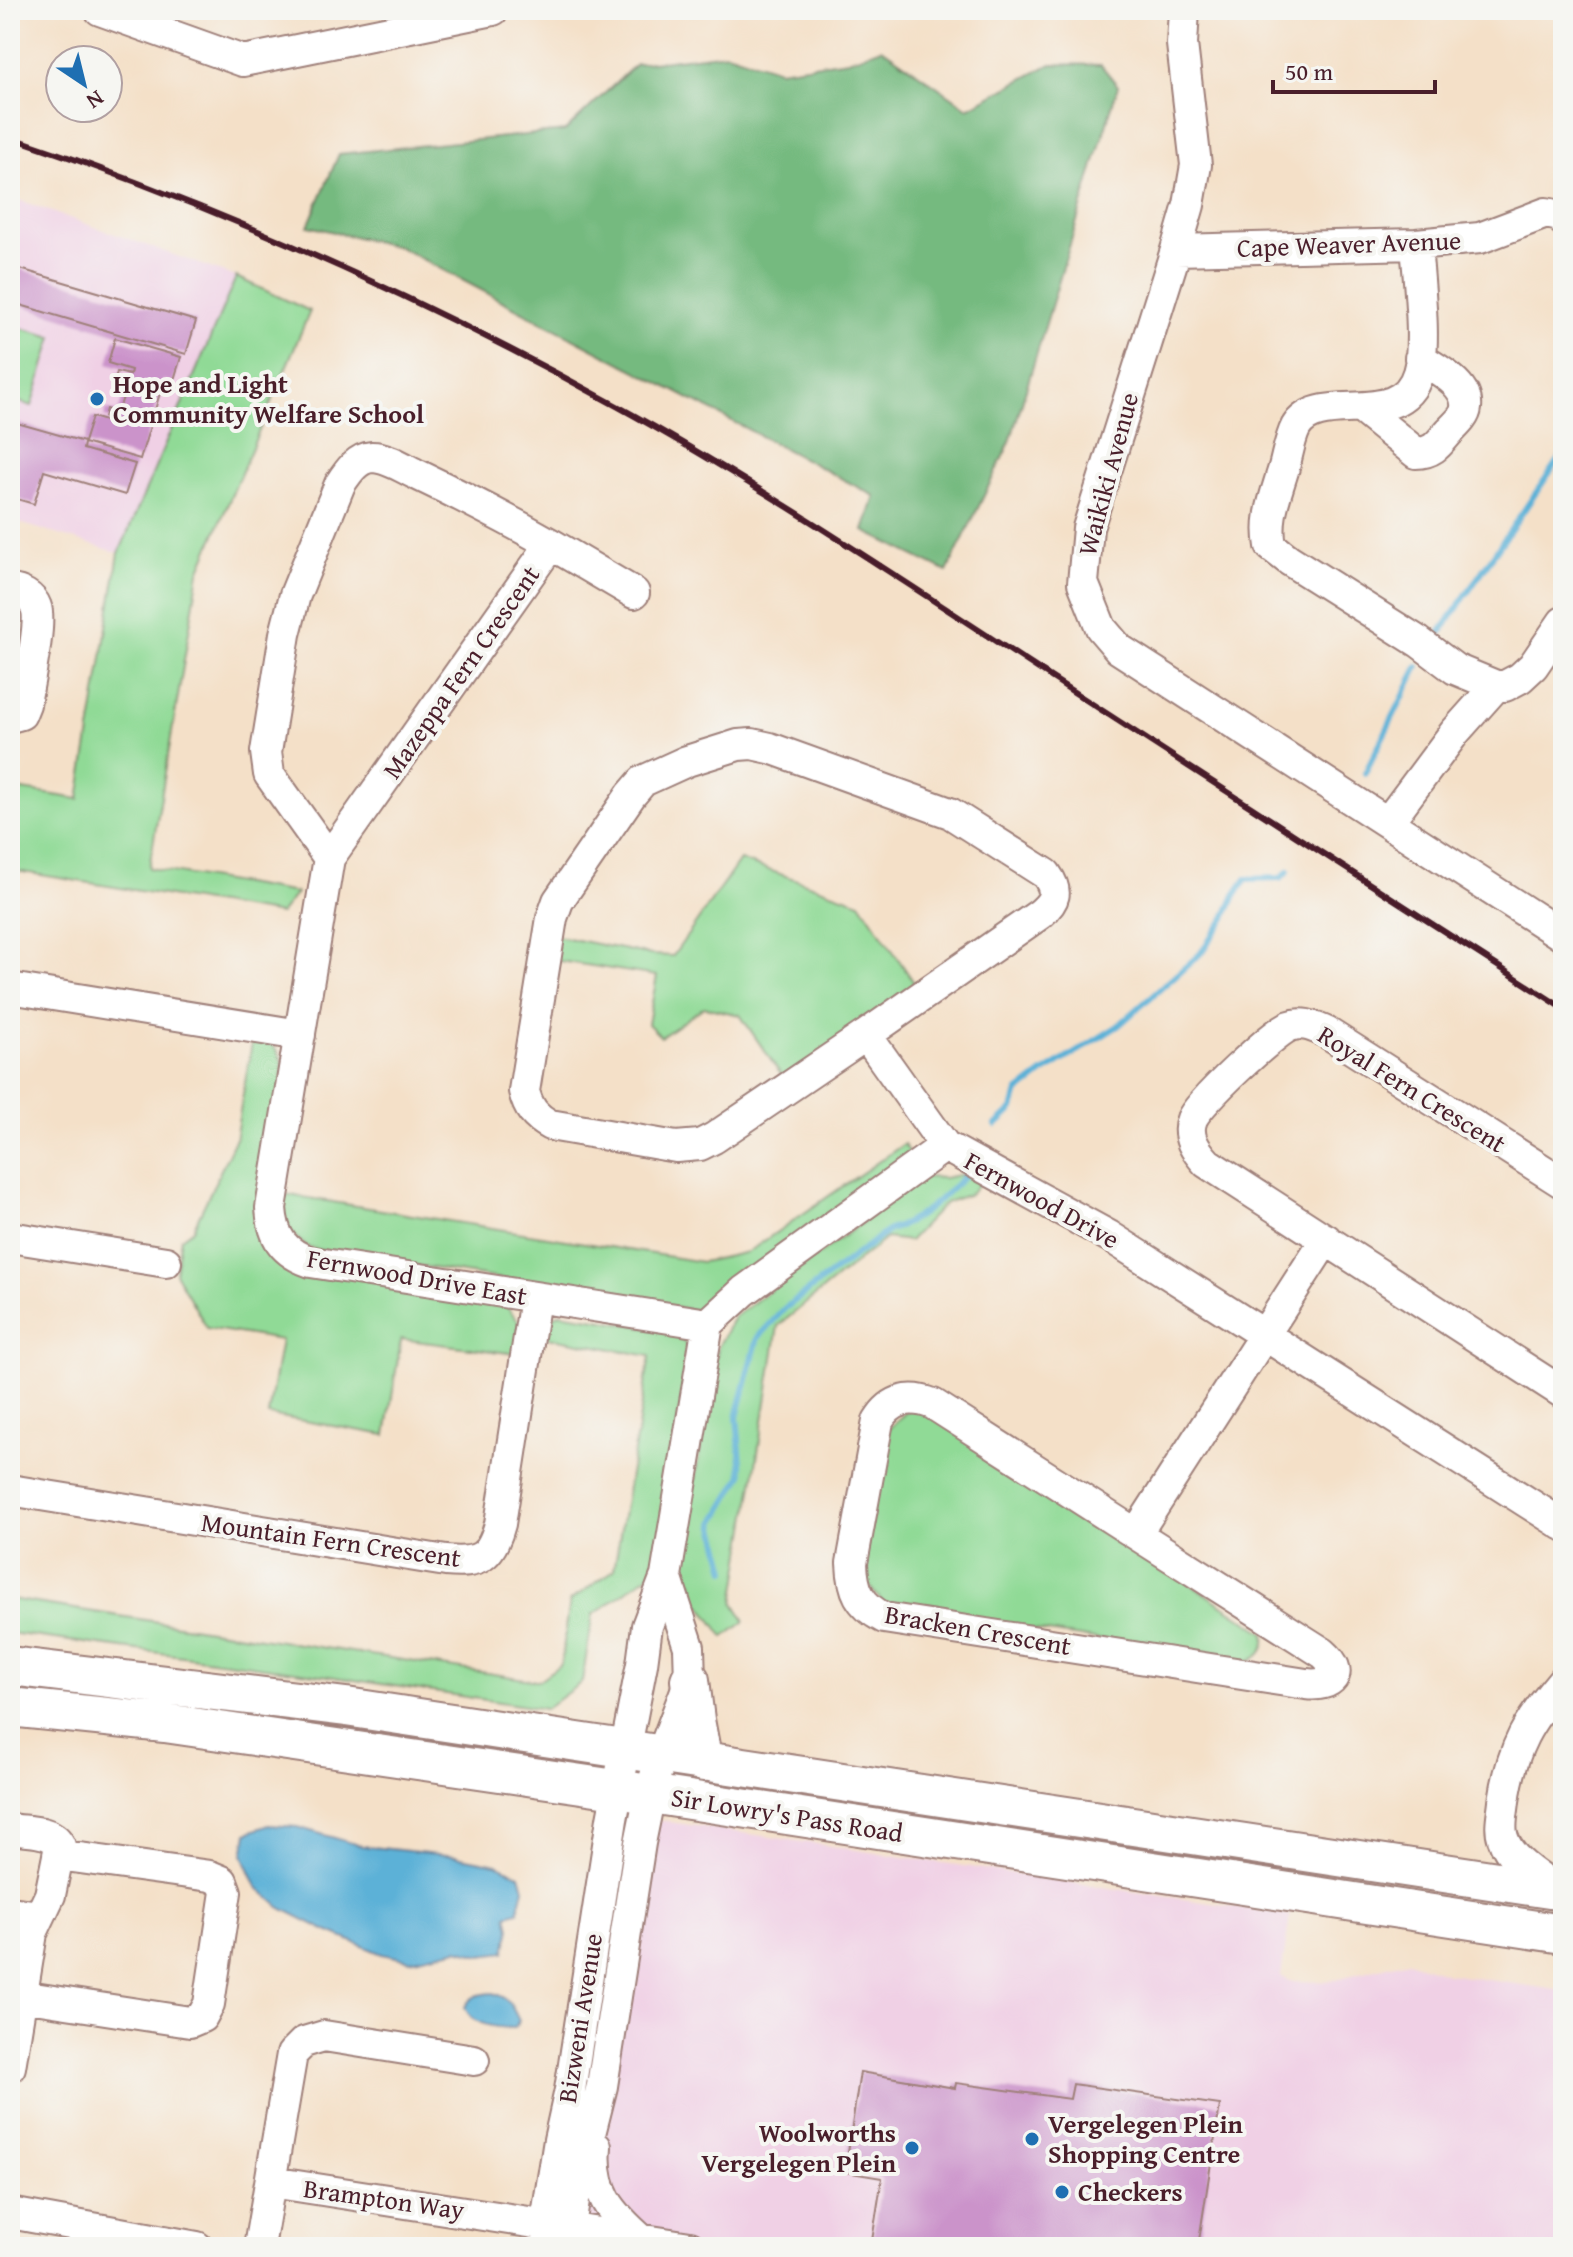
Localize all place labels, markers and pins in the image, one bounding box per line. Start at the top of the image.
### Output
place label: Hope and Light Community Welfare School [113,364,424,433]
marker: Hope and Light Community Welfare School [88,390,106,408]
place label: Vergelegen Plein Shopping Centre [1048,2104,1243,2173]
place label: Woolworths Vergelegen Plein [701,2113,897,2182]
marker: Vergelegen Plein Shopping Centre [1023,2130,1041,2148]
marker: Woolworths Vergelegen Plein [903,2139,921,2157]
place label: Checkers [1078,2172,1183,2211]
marker: Checkers [1053,2183,1071,2201]

